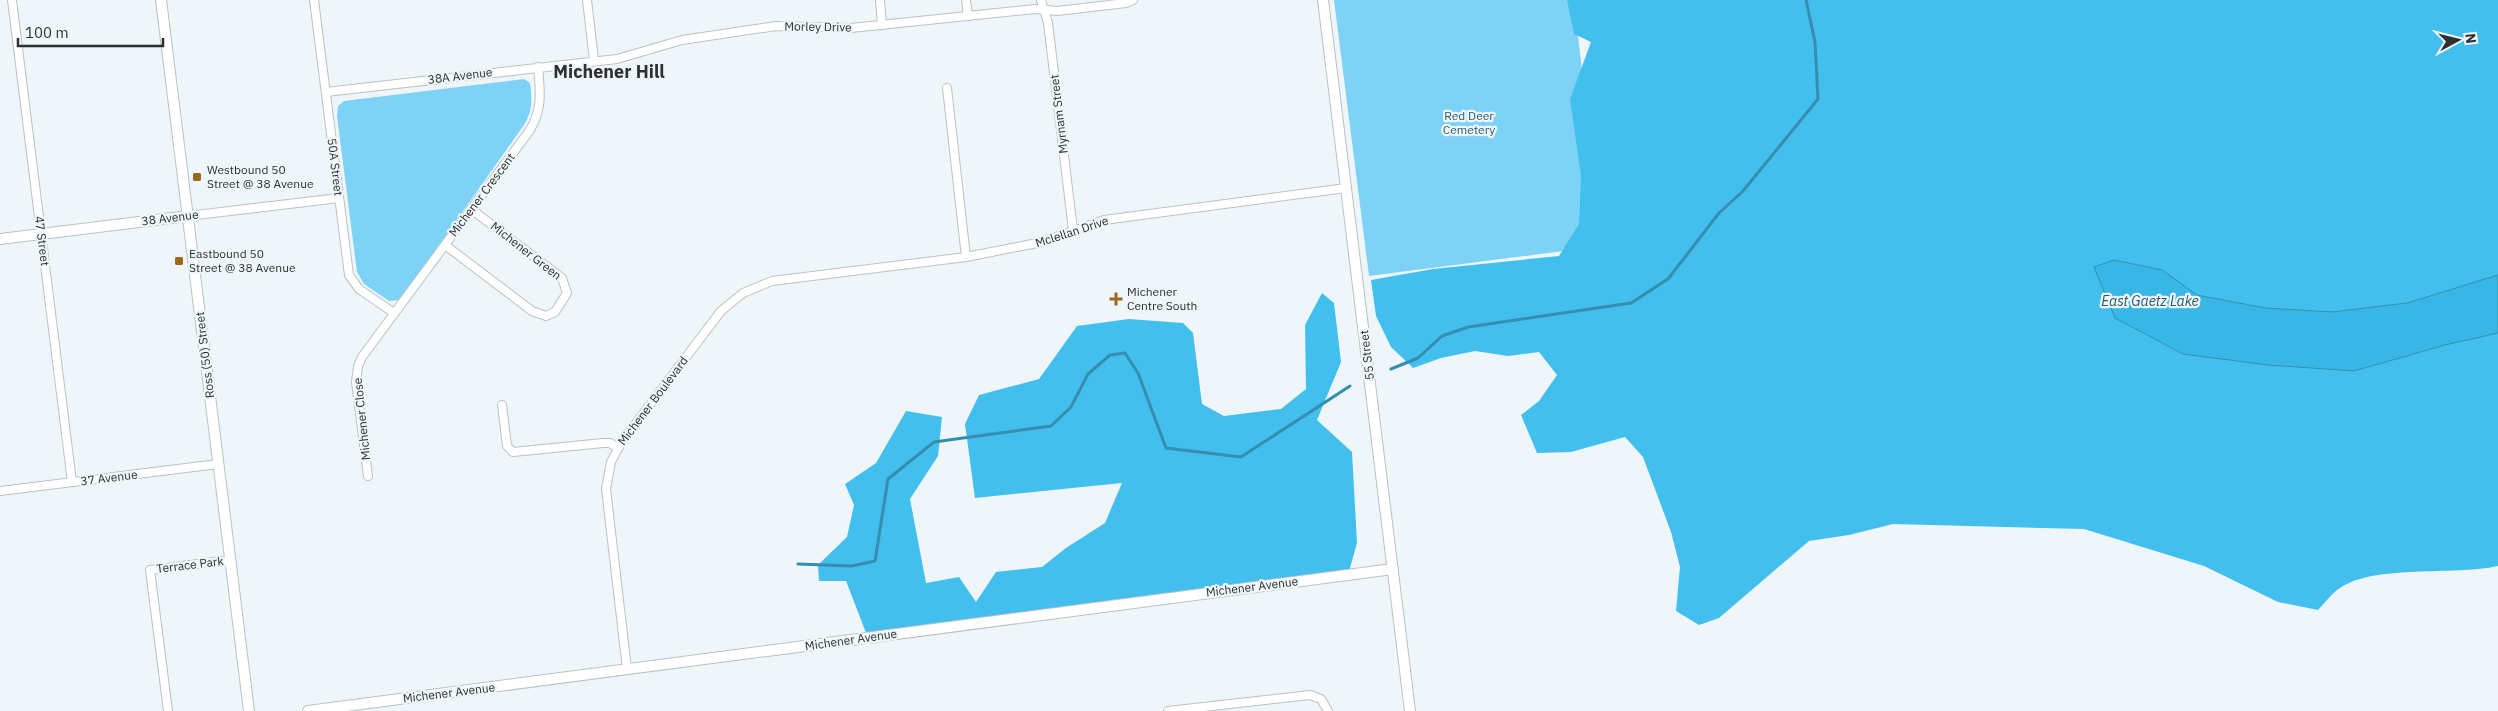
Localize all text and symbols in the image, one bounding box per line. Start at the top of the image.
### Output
scale bar [18,15,162,47]
north arrow [2433,15,2483,65]
street label: Morley Drive [784,18,852,35]
text: 100 m [25,23,69,42]
text: N [2461,32,2480,45]
district label: Michener Hill [553,60,665,83]
street label: 38A Avenue [427,64,494,87]
street label: Myrnam Street [1046,74,1071,154]
park label: Red Deer Cemetery [1443,108,1495,137]
street label: 50A Street [325,137,346,197]
street label: Michener Crescent [445,150,518,239]
place label: Westbound 50 Street @ 38 Avenue [207,162,314,191]
marker: Westbound 50 Street @ 38 Avenue [191,171,203,183]
street label: 38 Avenue [141,207,200,228]
street label: Mclellan Drive [1033,213,1111,250]
street label: 47 Street [32,215,53,267]
street label: Michener Green [488,218,565,283]
place label: Eastbound 50 Street @ 38 Avenue [189,246,296,275]
marker: Eastbound 50 Street @ 38 Avenue [173,255,185,267]
place label: Michener Centre South [1127,284,1197,313]
marker: Michener Centre South [1109,292,1123,306]
water label: East Gaetz Lake [2101,292,2199,310]
street label: Ross (50) Street [192,311,217,399]
street label: 55 Street [1356,329,1377,381]
street label: Michener Boulevard [614,353,691,448]
street label: Michener Close [350,377,373,461]
street label: 37 Avenue [80,467,139,488]
street label: Terrace Park [156,553,225,576]
street label: Michener Avenue [1205,573,1299,600]
street label: Michener Avenue [804,626,898,653]
street label: Michener Avenue [402,679,496,706]

